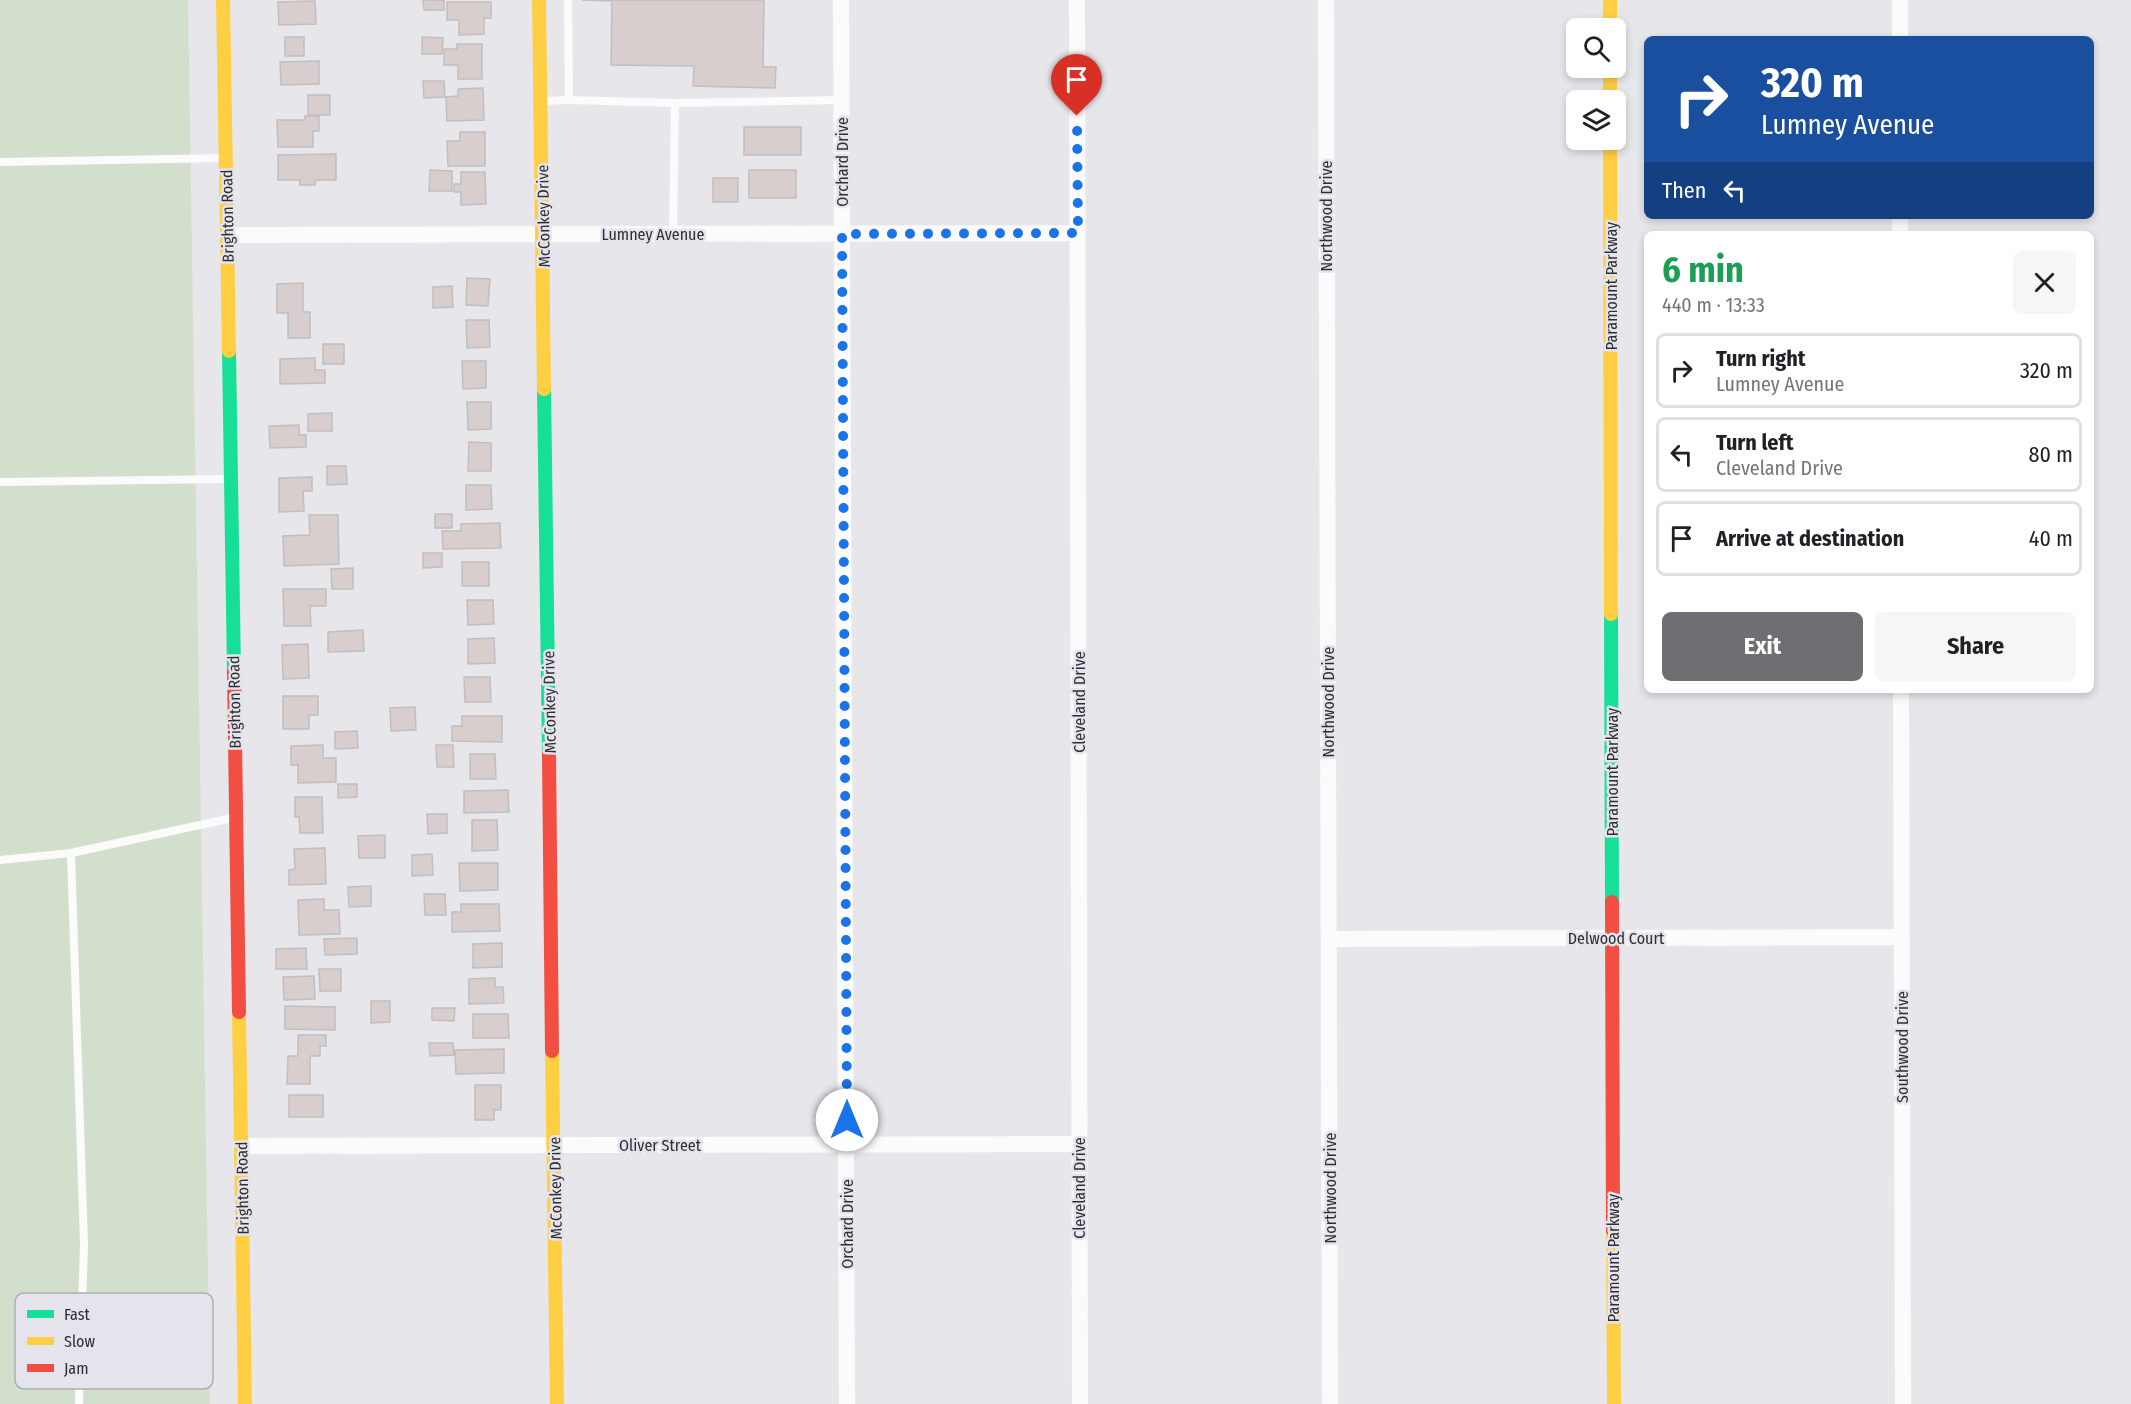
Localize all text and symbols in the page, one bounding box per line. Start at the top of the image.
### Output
map controls [1566,18,1626,150]
button: search [1566,18,1626,78]
pin [1051,54,1102,116]
text: 320 m [1761,58,1864,108]
icon: right [1662,60,1740,138]
icon: arrive [1060,63,1093,96]
button: layers [1566,90,1626,150]
text: Lumney Avenue [1761,109,1934,141]
street label: Orchard Drive [833,117,852,207]
street label: Northwood Drive [1317,160,1336,271]
street label: McConkey Drive [533,164,554,268]
street label: Brighton Road [217,169,238,263]
icon: left [1718,174,1751,207]
text: Then [1662,177,1706,204]
street label: Paramount Parkway [1602,221,1621,350]
street label: Lumney Avenue [602,225,704,244]
text: 6 min [1662,248,1744,292]
button: close [2013,251,2076,314]
text: 440 m · 13:33 [1662,293,1765,317]
text: Turn right [1716,345,1805,372]
icon: right [1665,354,1698,387]
text: 320 m [2020,357,2073,384]
text: Lumney Avenue [1716,372,1844,396]
text: Turn left [1716,429,1794,456]
icon: left [1665,438,1698,471]
text: 80 m [2028,441,2073,468]
text: Cleveland Drive [1716,456,1843,480]
icon: arrive [1665,522,1698,555]
text: Arrive at destination [1716,525,1904,552]
text: 40 m [2029,525,2073,552]
button: Exit [1662,612,1863,681]
button: Share [1875,612,2076,681]
street label: Northwood Drive [1319,646,1338,757]
street label: McConkey Drive [539,650,560,754]
street label: Cleveland Drive [1070,651,1089,753]
street label: Brighton Road [224,655,245,749]
street label: Paramount Parkway [1603,707,1622,836]
street label: Delwood Court [1568,929,1665,948]
street label: Southwood Drive [1893,991,1912,1103]
position arrow [815,1088,879,1152]
street label: Northwood Drive [1321,1132,1340,1243]
street label: McConkey Drive [545,1136,566,1240]
street label: Oliver Street [619,1136,702,1155]
street label: Cleveland Drive [1070,1137,1089,1239]
street label: Brighton Road [232,1141,253,1235]
street label: Orchard Drive [838,1179,857,1269]
street label: Paramount Parkway [1604,1193,1623,1322]
legend [15,1293,213,1389]
text: Fast [64,1305,91,1324]
text: Slow [64,1332,95,1351]
text: Jam [64,1359,89,1378]

